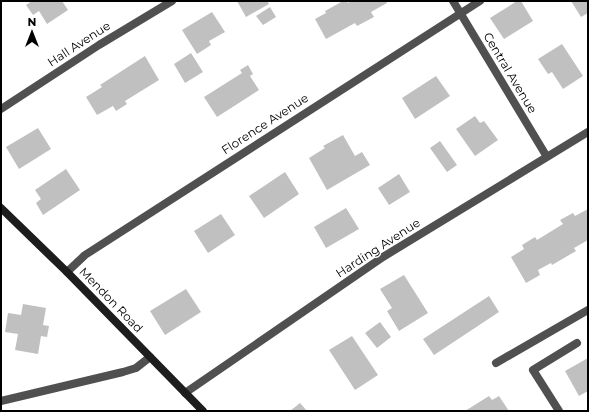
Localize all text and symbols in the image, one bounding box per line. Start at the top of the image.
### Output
north arrow [12,12,52,52]
text: N [28,15,36,29]
street label: Hall Avenue [45,18,113,69]
street label: Central Avenue [480,30,540,116]
street label: Florence Avenue [218,90,311,157]
street label: Harding Avenue [333,215,423,280]
street label: Mendon Road [76,264,146,335]

